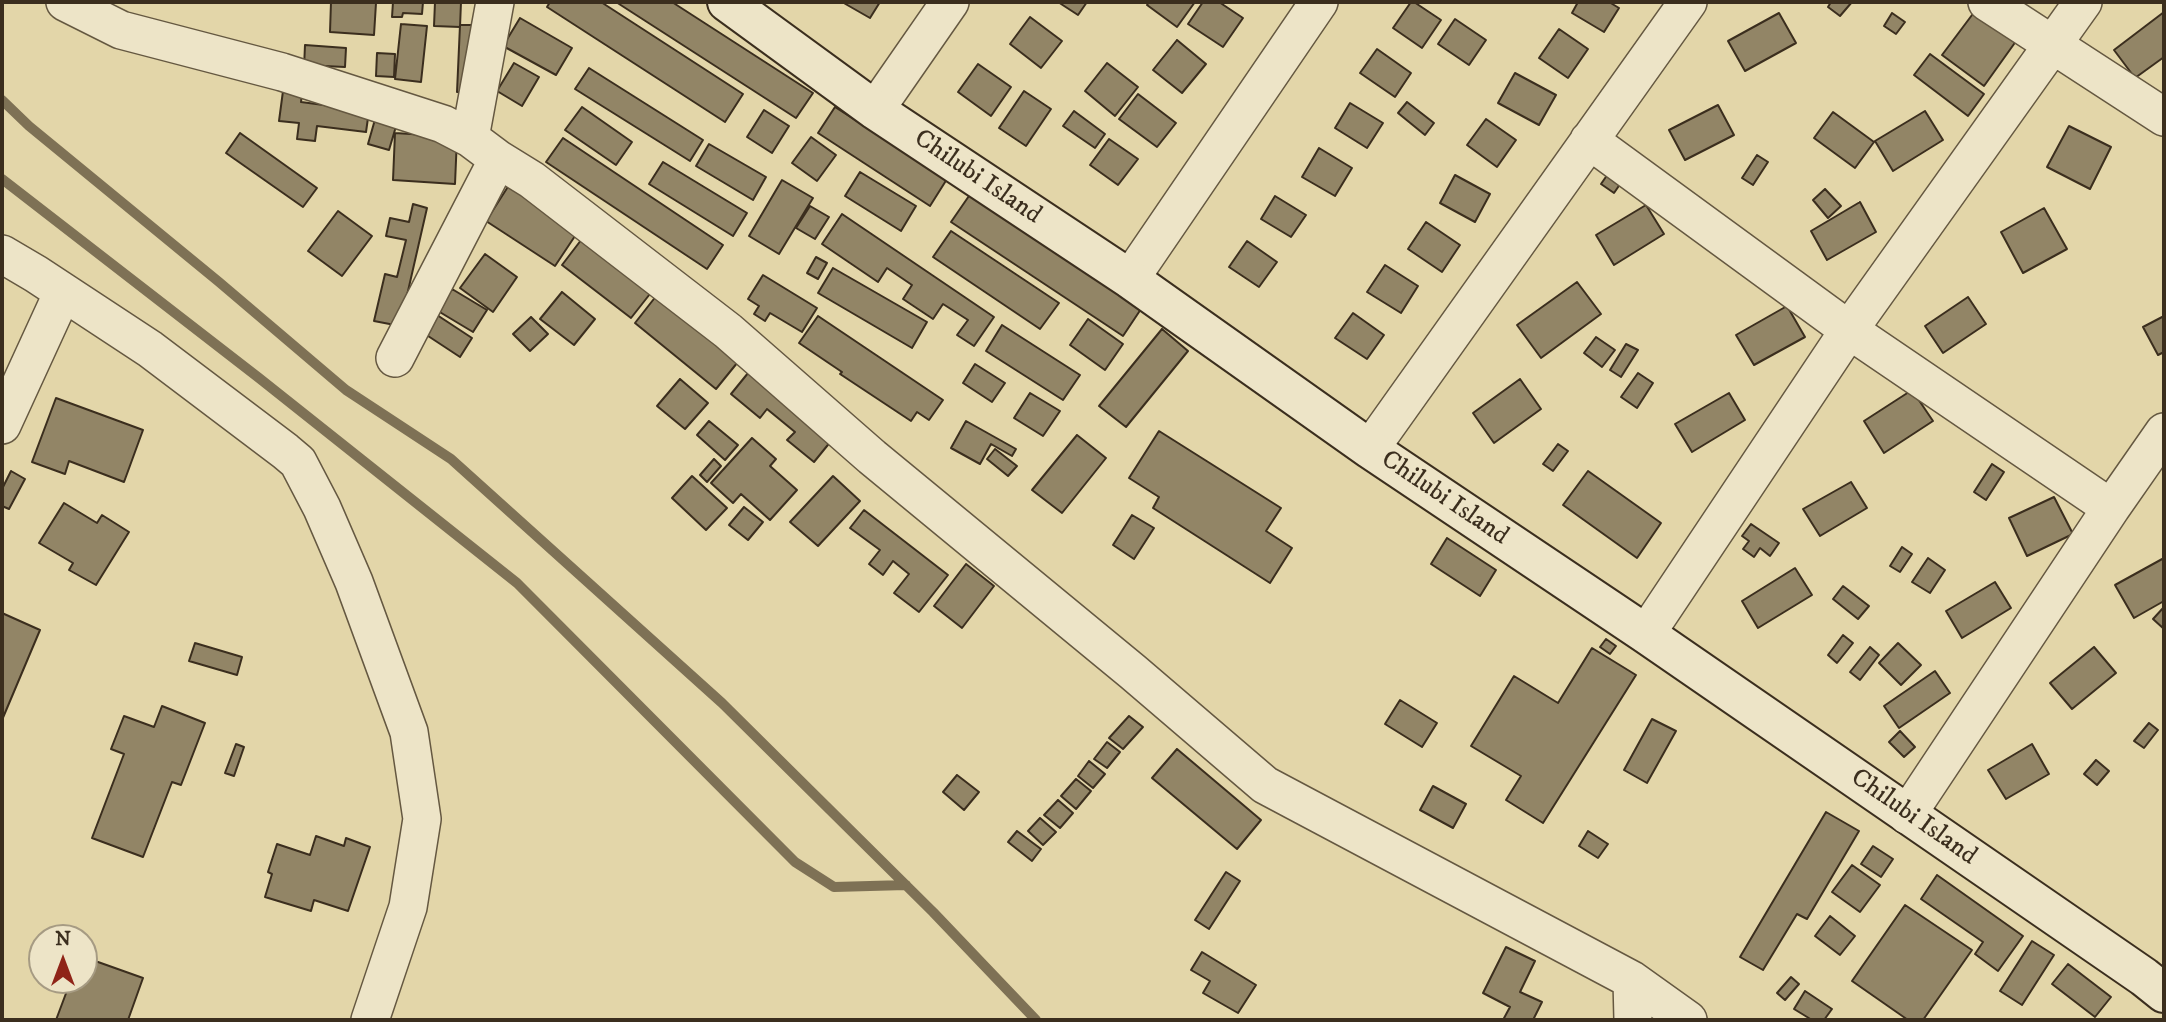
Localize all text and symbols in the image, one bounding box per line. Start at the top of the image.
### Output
street label: Chilubi Island [907,124,1047,232]
street label: Chilubi Island [1374,445,1514,553]
street label: Chilubi Island [1844,763,1982,873]
north arrow [28,924,98,994]
text: N [55,928,71,951]

